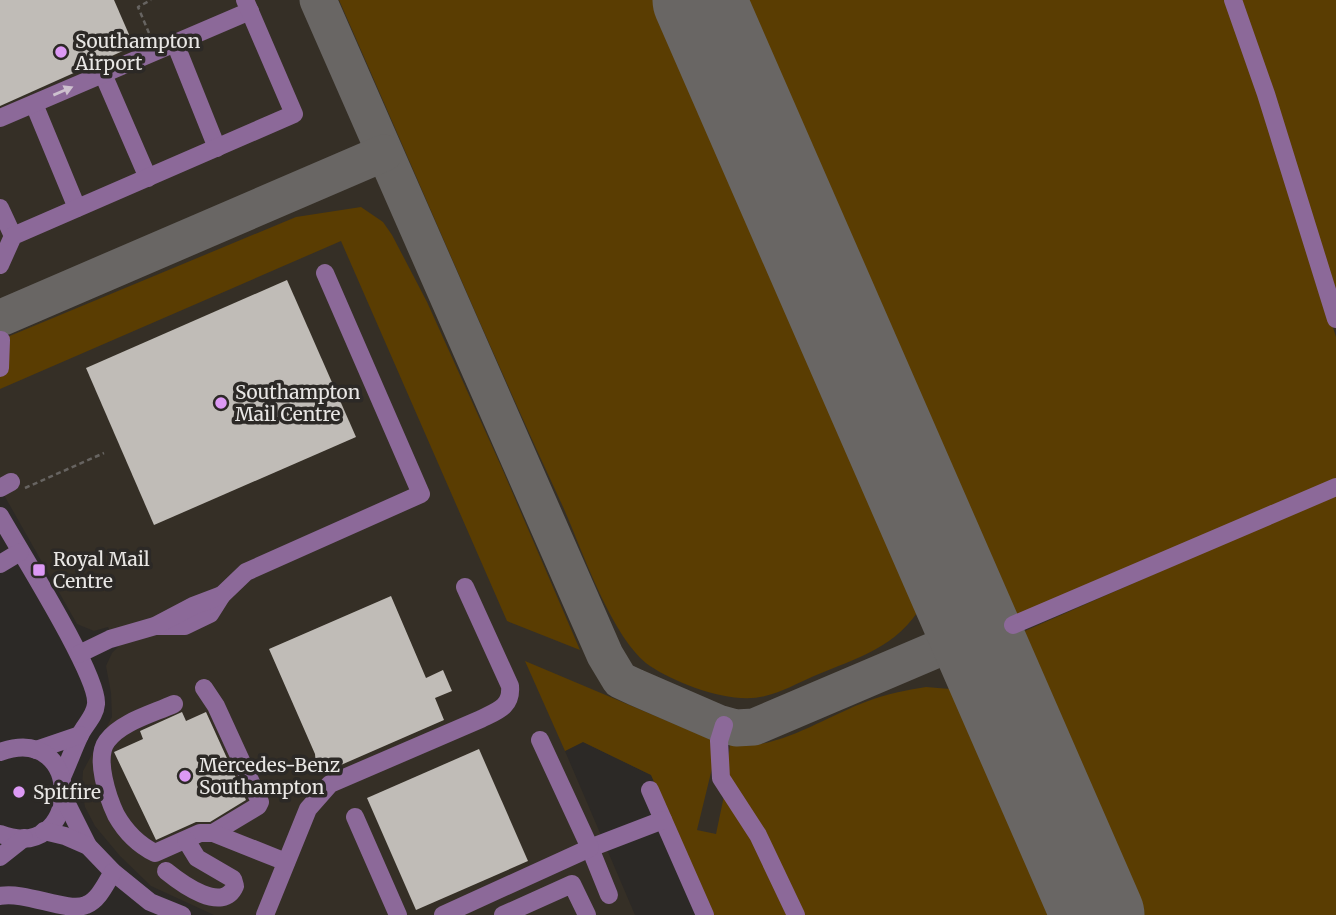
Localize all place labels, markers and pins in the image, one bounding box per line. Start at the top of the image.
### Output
place label: Southampton Airport [74,29,201,75]
marker: Southampton Airport [53,44,69,60]
place label: Southampton Mail Centre [235,380,361,426]
marker: Southampton Mail Centre [213,395,229,411]
place label: Royal Mail Centre [53,547,150,593]
marker: Royal Mail Centre [31,562,47,578]
place label: Mercedes-Benz Southampton [199,753,340,799]
marker: Mercedes-Benz Southampton [177,768,193,784]
place label: Spitfire [33,780,101,804]
marker: Spitfire [11,784,27,800]

